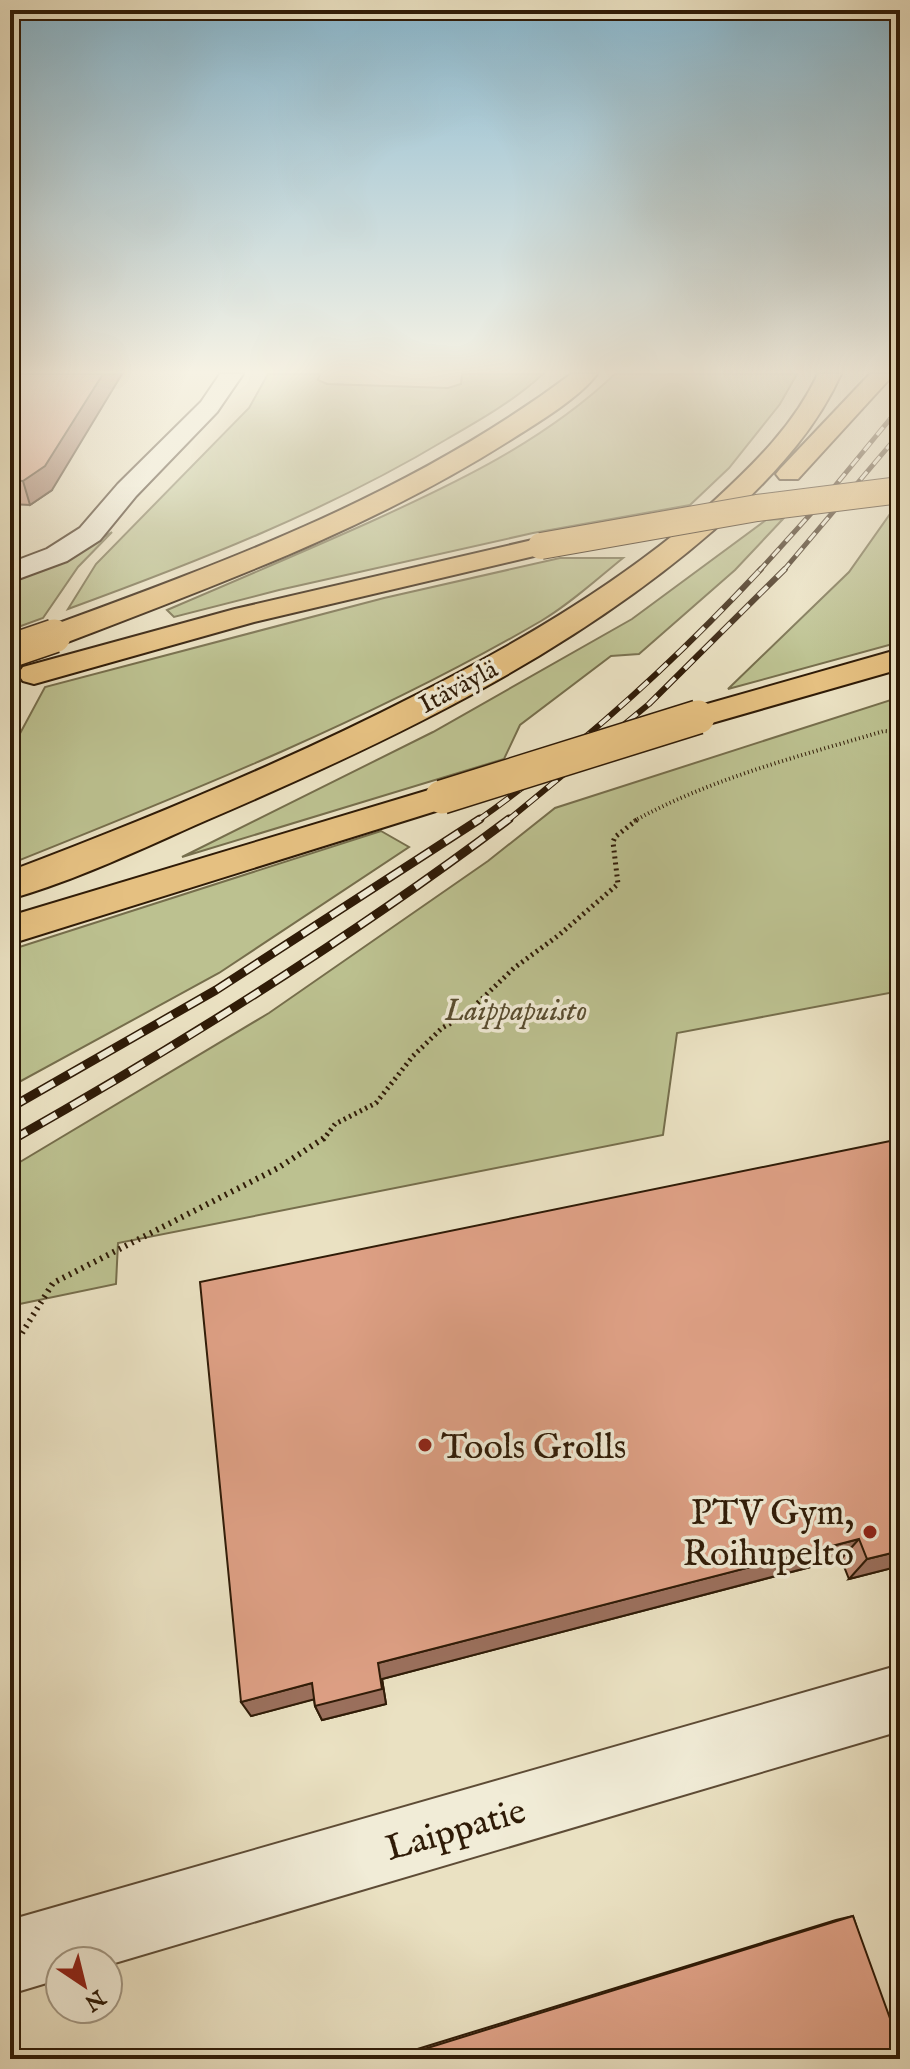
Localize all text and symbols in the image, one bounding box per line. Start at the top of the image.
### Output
street label: Itäväylä [414,653,504,722]
park label: Laippapuisto [444,993,587,1031]
place label: Tools Grolls [441,1425,627,1471]
marker: Tools Grolls [416,1436,434,1454]
place label: PTV Gym, Roihupelto [683,1491,854,1578]
marker: PTV Gym, Roihupelto [861,1523,879,1541]
street label: Laippatie [380,1789,531,1873]
north arrow [44,1945,124,2025]
text: N [78,1982,111,2017]

